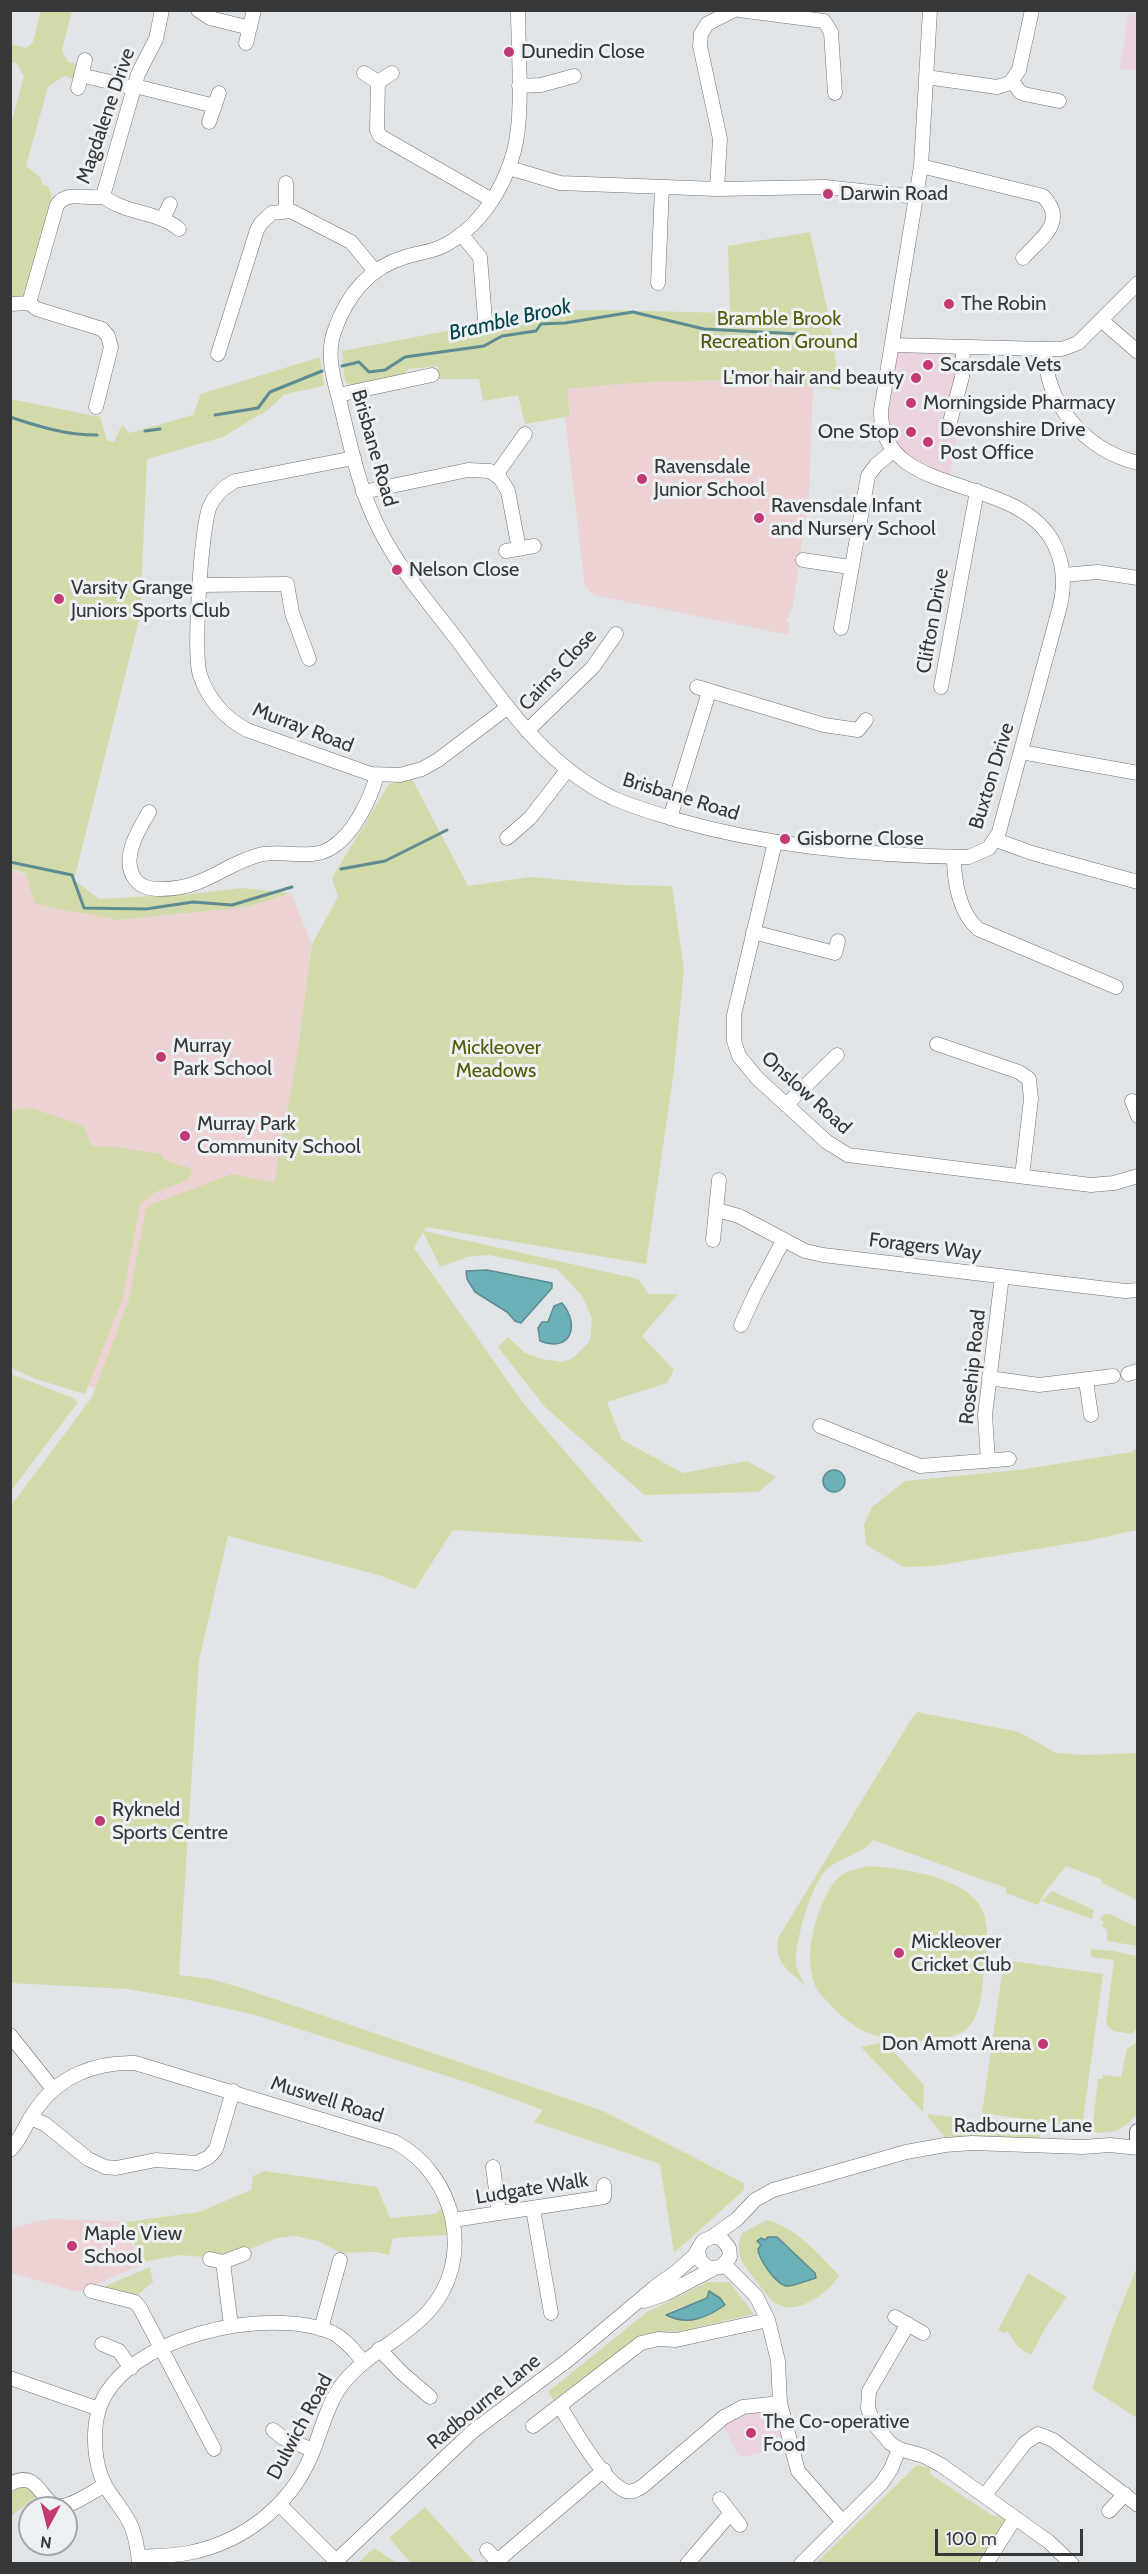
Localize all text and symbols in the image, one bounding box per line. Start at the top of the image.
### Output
place label: Dunedin Close [521,40,645,64]
street label: Magdalene Drive [72,45,140,187]
marker: Dunedin Close [502,45,516,59]
place label: Darwin Road [840,182,948,206]
marker: Darwin Road [821,187,835,201]
place label: The Robin [961,292,1046,316]
water label: Bramble Brook [447,294,573,346]
marker: The Robin [942,297,956,311]
park label: Bramble Brook Recreation Ground [700,307,858,354]
place label: Scarsdale Vets [940,353,1061,377]
marker: Scarsdale Vets [921,358,935,372]
place label: L'mor hair and beauty [723,366,904,390]
marker: L'mor hair and beauty [909,371,923,385]
street label: Brisbane Road [346,387,402,509]
place label: Morningside Pharmacy [923,391,1116,415]
marker: Morningside Pharmacy [904,396,918,410]
place label: Devonshire Drive Post Office [940,418,1085,465]
place label: One Stop [818,420,899,444]
marker: One Stop [904,425,918,439]
marker: Devonshire Drive Post Office [921,435,935,449]
place label: Ravensdale Junior School [654,455,765,502]
marker: Ravensdale Junior School [635,472,649,486]
place label: Ravensdale Infant and Nursery School [771,494,936,541]
marker: Ravensdale Infant and Nursery School [752,511,766,525]
place label: Nelson Close [409,558,519,582]
marker: Nelson Close [390,563,404,577]
street label: Clifton Drive [912,567,954,675]
place label: Varsity Grange Juniors Sports Club [71,576,230,623]
marker: Varsity Grange Juniors Sports Club [52,592,66,606]
street label: Cairns Close [514,624,602,716]
street label: Murray Road [249,698,357,758]
street label: Buxton Drive [964,720,1020,832]
street label: Brisbane Road [620,768,742,826]
place label: Gisborne Close [797,827,924,851]
marker: Gisborne Close [778,832,792,846]
place label: Murray Park School [173,1034,272,1081]
park label: Mickleover Meadows [451,1036,541,1083]
street label: Onslow Road [756,1046,856,1140]
marker: Murray Park School [154,1050,168,1064]
place label: Murray Park Community School [197,1112,361,1159]
marker: Murray Park Community School [178,1129,192,1143]
street label: Foragers Way [867,1228,983,1266]
street label: Rosehip Road [955,1308,991,1426]
place label: Rykneld Sports Centre [112,1798,228,1845]
marker: Rykneld Sports Centre [93,1814,107,1828]
place label: Mickleover Cricket Club [911,1930,1011,1977]
marker: Mickleover Cricket Club [892,1946,906,1960]
place label: Don Amott Arena [882,2032,1031,2056]
marker: Don Amott Arena [1036,2037,1050,2051]
street label: Muswell Road [268,2071,386,2129]
street label: Radbourne Lane [954,2114,1092,2138]
street label: Ludgate Walk [474,2168,590,2210]
place label: Maple View School [84,2222,182,2269]
marker: Maple View School [65,2239,79,2253]
street label: Radbourne Lane [423,2349,545,2455]
street label: Dulwich Road [262,2370,338,2484]
place label: The Co-operative Food [763,2410,909,2457]
marker: The Co-operative Food [744,2426,758,2440]
north arrow [18,2496,78,2556]
scale bar [938,2517,1086,2555]
text: 100 m [946,2528,997,2550]
text: N [39,2532,53,2552]

